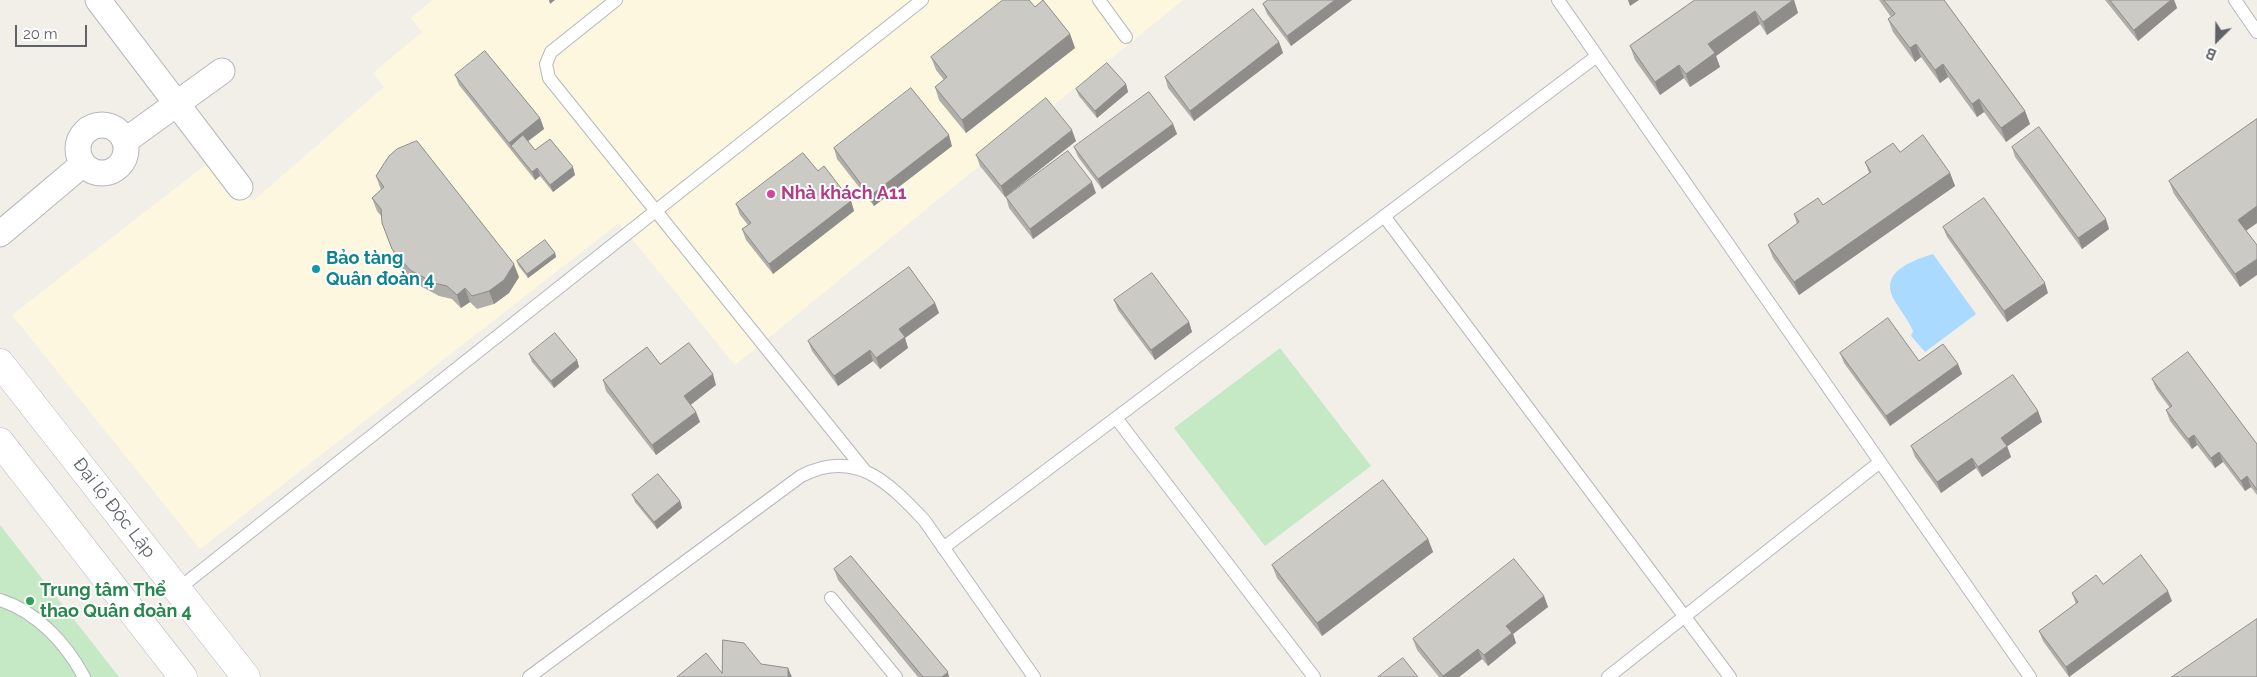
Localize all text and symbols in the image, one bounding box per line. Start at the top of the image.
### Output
scale bar [18,15,90,47]
north arrow [2192,15,2242,65]
text: 20 m [23,25,58,43]
text: B [2204,45,2219,63]
place label: Nhà khách A11 [781,183,907,205]
marker: Nhà khách A11 [765,188,777,200]
place label: Bảo tàng Quân đoàn 4 [326,248,435,290]
marker: Bảo tàng Quân đoàn 4 [310,263,322,275]
street label: Đại lộ Độc Lập [68,454,160,562]
place label: Trung tâm Thể thao Quân đoàn 4 [40,580,192,622]
marker: Trung tâm Thể thao Quân đoàn 4 [24,595,36,607]

